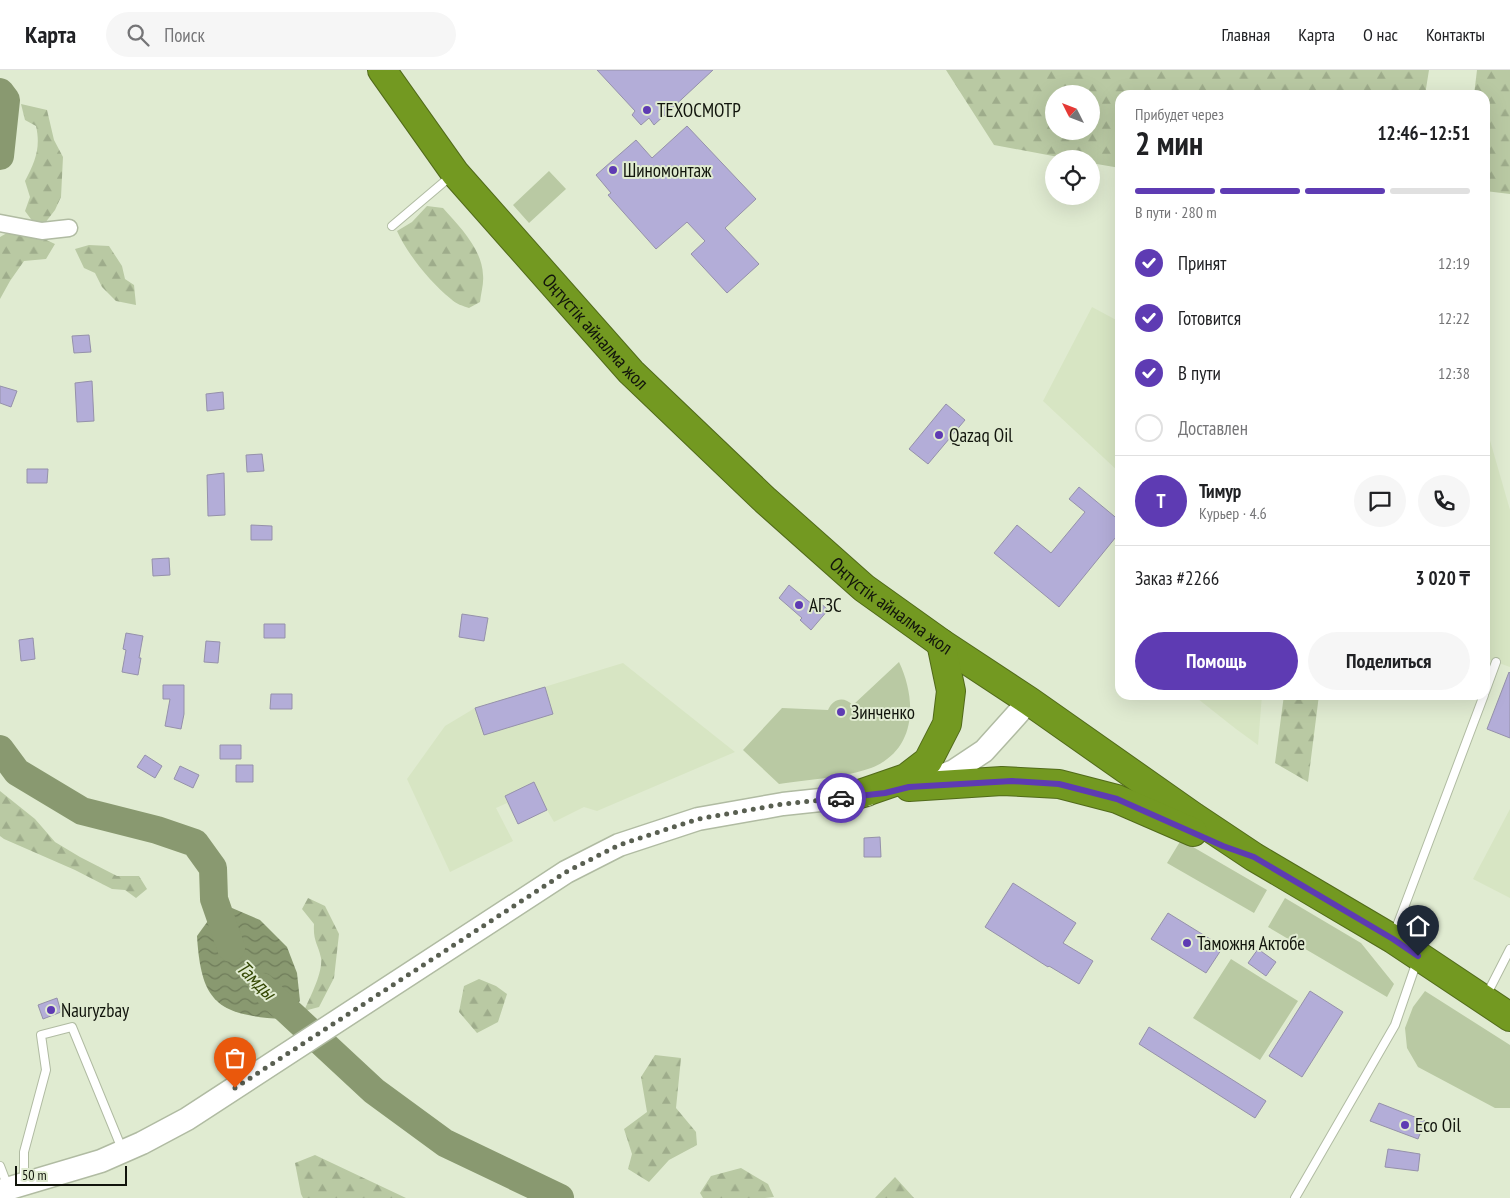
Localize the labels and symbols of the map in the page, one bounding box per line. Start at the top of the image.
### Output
north arrow [1045,85,1100,140]
place label: ТЕХОСМОТР [657,98,741,122]
marker: ТЕХОСМОТР [641,104,653,116]
place label: Шиномонтаж [623,158,712,182]
marker: Шиномонтаж [607,164,619,176]
street label: Оңтүстік айналма жол [537,268,654,394]
place label: Qazaq Oil [949,423,1013,447]
marker: Qazaq Oil [933,429,945,441]
street label: Оңтүстік айналма жол [825,551,957,659]
place label: АГЗС [809,593,842,617]
marker: АГЗС [793,599,805,611]
place label: Зинченко [851,700,915,724]
marker: Зинченко [835,706,847,718]
courier [816,773,866,823]
pin [1397,905,1439,956]
place label: Таможня Актобе [1197,931,1305,955]
marker: Таможня Актобе [1181,937,1193,949]
water label: Тамды [231,955,283,1007]
place label: Nauryzbay [61,998,130,1022]
marker: Nauryzbay [45,1004,57,1016]
pin [214,1037,256,1088]
place label: Eco Oil [1415,1113,1461,1137]
marker: Eco Oil [1399,1119,1411,1131]
scale bar [15,1163,128,1186]

